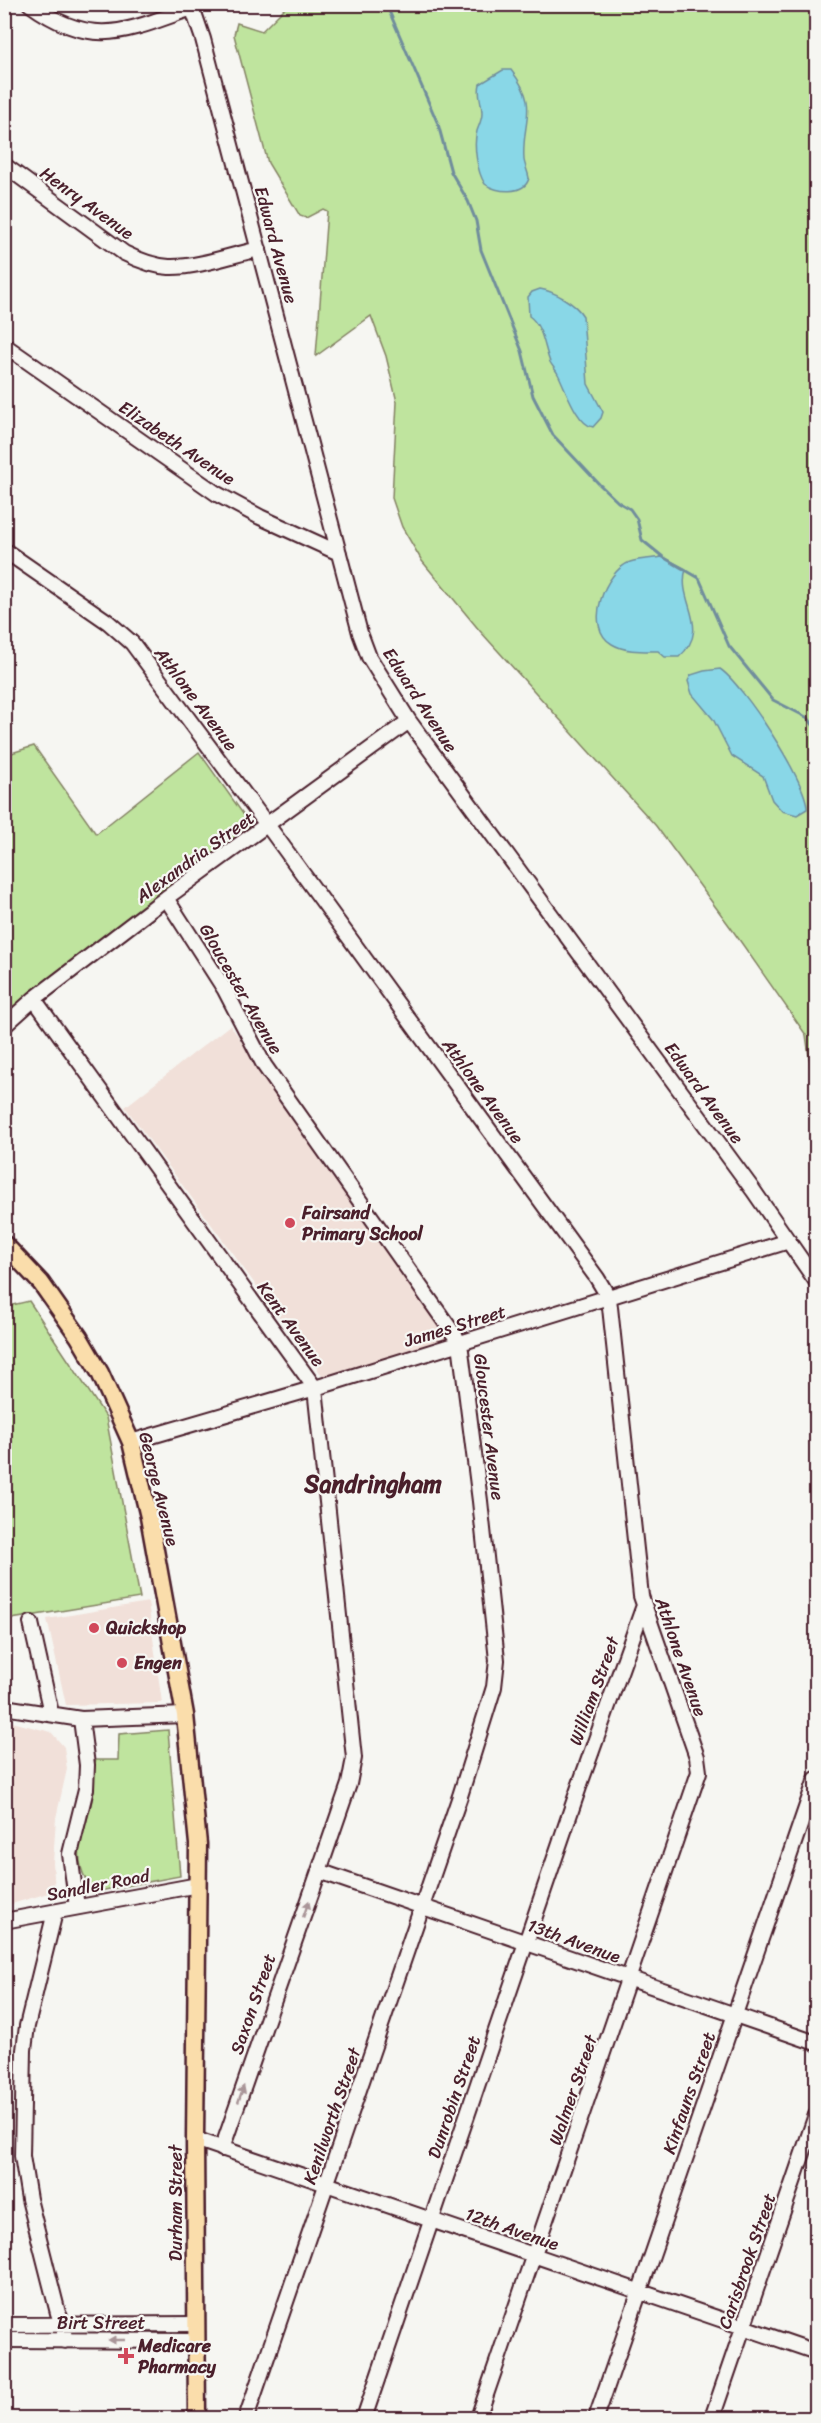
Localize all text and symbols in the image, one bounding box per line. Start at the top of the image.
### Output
street label: Henry Avenue [33,158,141,249]
street label: Edward Avenue [245,183,307,307]
street label: Elizabeth Avenue [112,392,242,494]
street label: Athlone Avenue [145,639,246,758]
street label: Edward Avenue [374,641,466,759]
street label: Alexandria Street [128,802,262,912]
street label: Gloucester Avenue [190,917,292,1061]
street label: Athlone Avenue [433,1030,533,1151]
street label: Edward Avenue [656,1035,752,1151]
place label: Fairsand Primary School [301,1197,424,1250]
marker: Fairsand Primary School [283,1216,297,1230]
street label: Kent Avenue [249,1274,333,1374]
street label: James Street [399,1295,510,1357]
street label: Gloucester Avenue [464,1352,514,1502]
street label: George Avenue [129,1428,189,1550]
district label: Sandringham [303,1463,442,1505]
street label: Athlone Avenue [645,1592,716,1721]
place label: Quickshop [106,1612,187,1644]
marker: Quickshop [87,1621,101,1635]
street label: William Street [559,1631,629,1750]
place label: Engen [134,1647,182,1679]
marker: Engen [115,1656,129,1670]
street label: Sandler Road [44,1859,154,1911]
one-way arrow [301,1900,311,1918]
street label: 13th Avenue [523,1909,625,1973]
street label: Saxon Street [221,1949,285,2059]
street label: Kinfauns Street [653,2027,725,2159]
street label: Walmer Street [539,2030,607,2150]
street label: Dunrobin Street [418,2031,490,2163]
street label: Kenilworth Street [294,2042,371,2189]
one-way arrow [237,2084,247,2102]
street label: Durham Street [160,2144,192,2261]
street label: Carisbrook Street [709,2189,785,2333]
street label: 12th Avenue [461,2198,564,2260]
street label: Birt Street [57,2307,145,2339]
place label: Medicare Pharmacy [137,2330,217,2383]
one-way arrow [108,2335,127,2345]
marker: Medicare Pharmacy [119,2349,133,2363]

